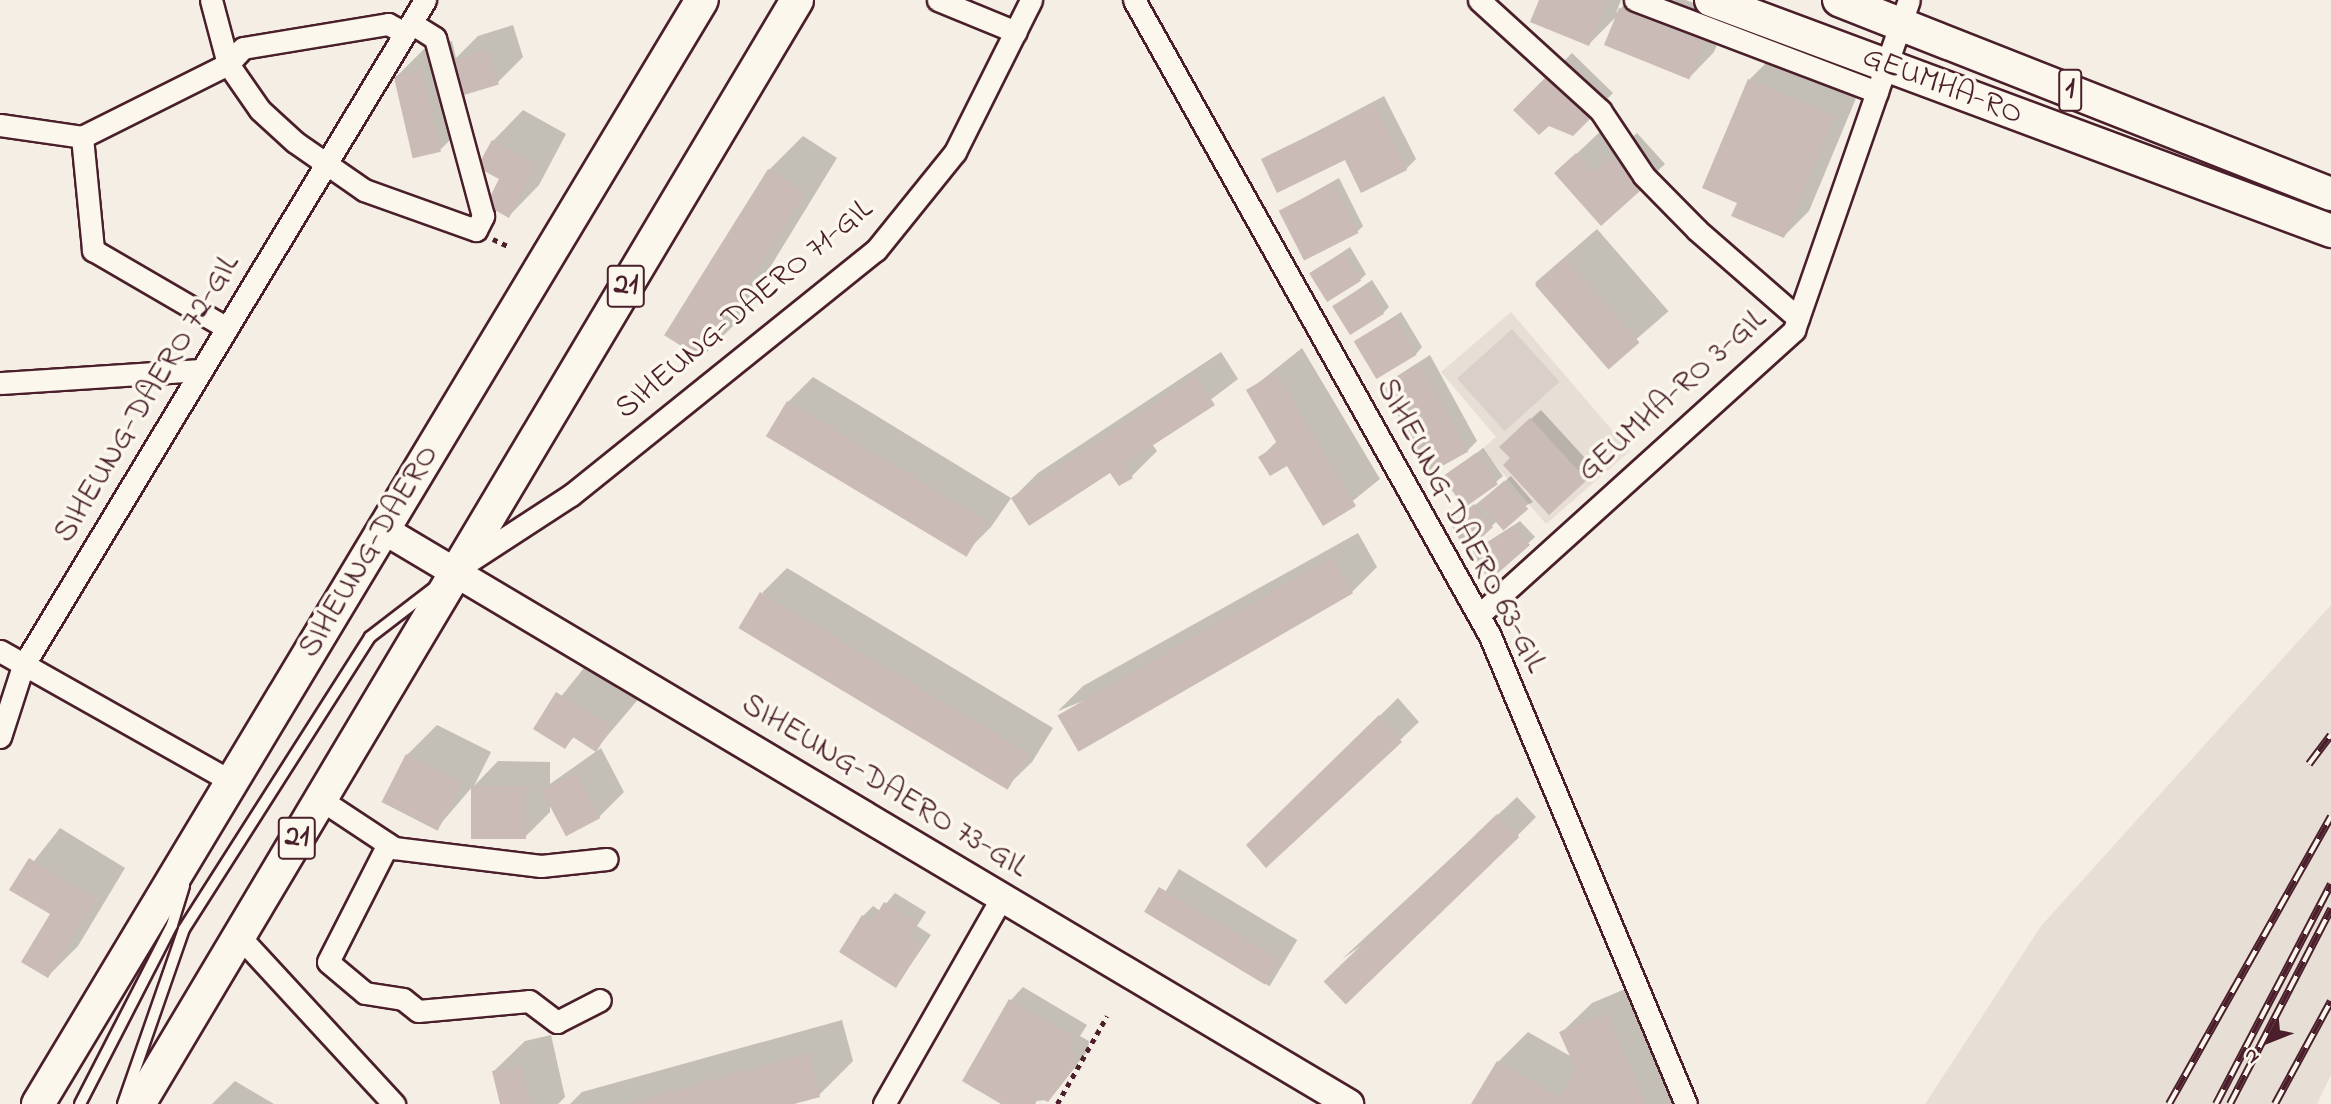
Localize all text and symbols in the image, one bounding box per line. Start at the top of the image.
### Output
street label: GEUMHA-RO [1856,39,2028,135]
road number: 1 [2058,64,2082,116]
street label: SIHEUNG-DAERO 71-GIL [608,191,882,429]
street label: SIHEUNG-DAERO 72-GIL [47,248,249,550]
road number: 21 [607,260,645,312]
street label: GEUMHA-RO 3-GIL [1571,301,1775,491]
street label: SIHEUNG-DAERO 63-GIL [1366,372,1554,680]
street label: SIHEUNG-DAERO [291,439,449,665]
street label: SIHEUNG-DAERO 73-GIL [734,686,1034,888]
road number: 21 [278,811,316,864]
north arrow [2233,1006,2303,1076]
text: N [2238,1042,2266,1069]

